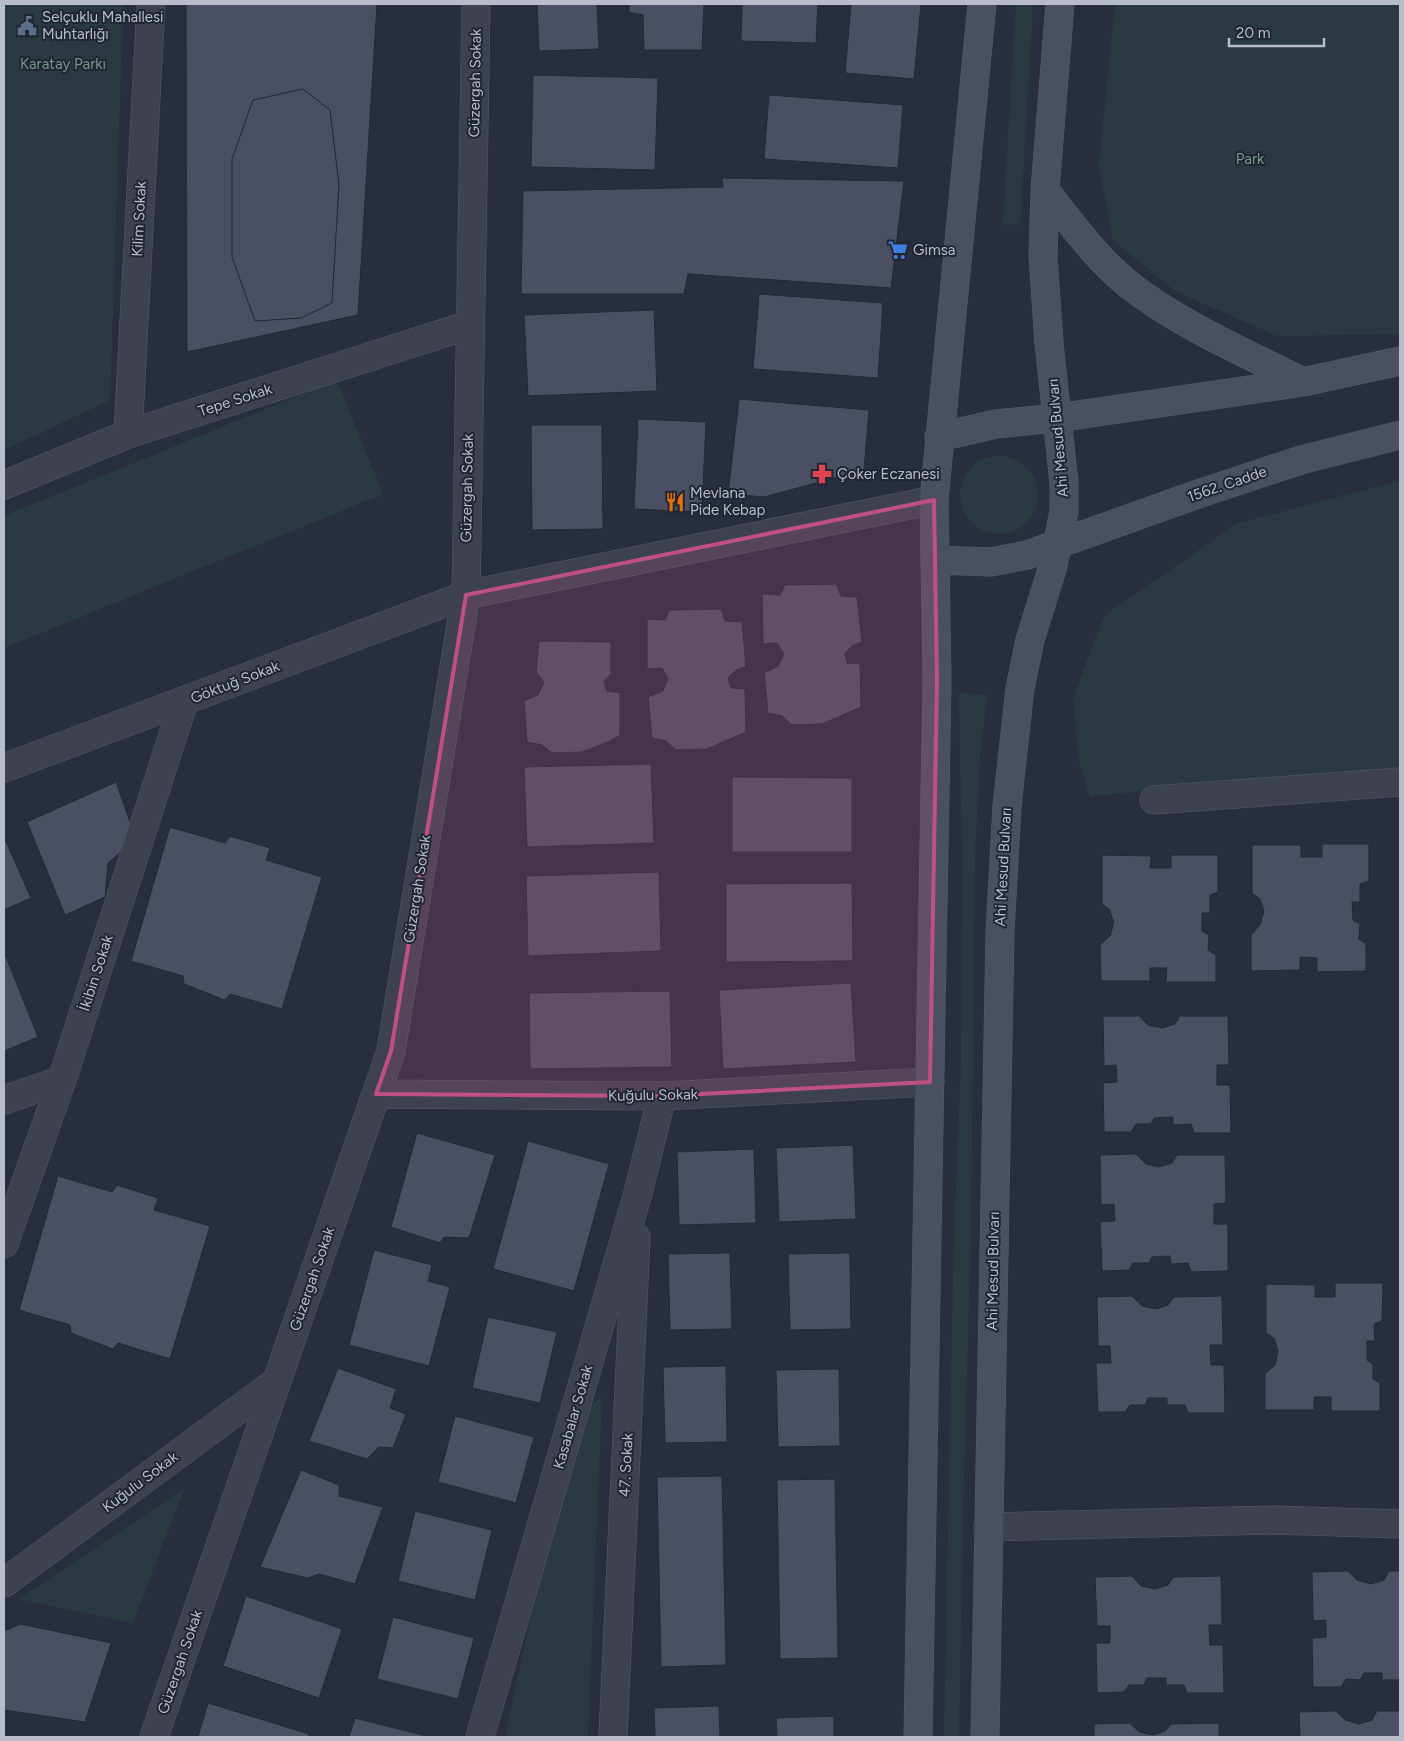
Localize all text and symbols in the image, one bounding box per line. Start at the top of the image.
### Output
place label: Selçuklu Mahallesi Muhtarlığı [42,8,163,43]
public building icon: Selçuklu Mahallesi Muhtarlığı [16,15,38,37]
scale bar [1229,15,1324,47]
text: 20 m [1236,24,1270,42]
street label: Güzergah Sokak [465,28,485,138]
park label: Karatay Parkı [20,55,106,73]
park label: Park [1236,150,1265,168]
street label: Kilim Sokak [128,180,150,257]
supermarket icon: Gimsa [887,239,909,261]
place label: Gimsa [913,241,955,259]
street label: Ahi Mesud Bulvarı [1044,378,1072,498]
street label: Tepe Sokak [196,379,275,420]
street label: Güzergah Sokak [457,433,477,543]
street label: 1562. Cadde [1185,462,1269,506]
pharmacy icon: Çoker Eczanesi [811,463,833,485]
place label: Çoker Eczanesi [837,465,940,483]
place label: Mevlana Pide Kebap [690,484,766,519]
restaurant icon: Mevlana Pide Kebap [664,491,686,513]
street label: Göktuğ Sokak [188,657,283,707]
street label: Ahi Mesud Bulvarı [991,807,1015,927]
street label: Güzergah Sokak [400,833,435,944]
street label: İkibin Sokak [75,932,117,1013]
street label: Kuğulu Sokak [608,1085,699,1105]
street label: Ahi Mesud Bulvarı [983,1211,1003,1331]
street label: Güzergah Sokak [286,1224,338,1333]
street label: Kasabalar Sokak [550,1362,597,1471]
street label: 47. Sokak [615,1432,637,1498]
street label: Kuğulu Sokak [99,1447,182,1516]
street label: Güzergah Sokak [154,1607,206,1716]

